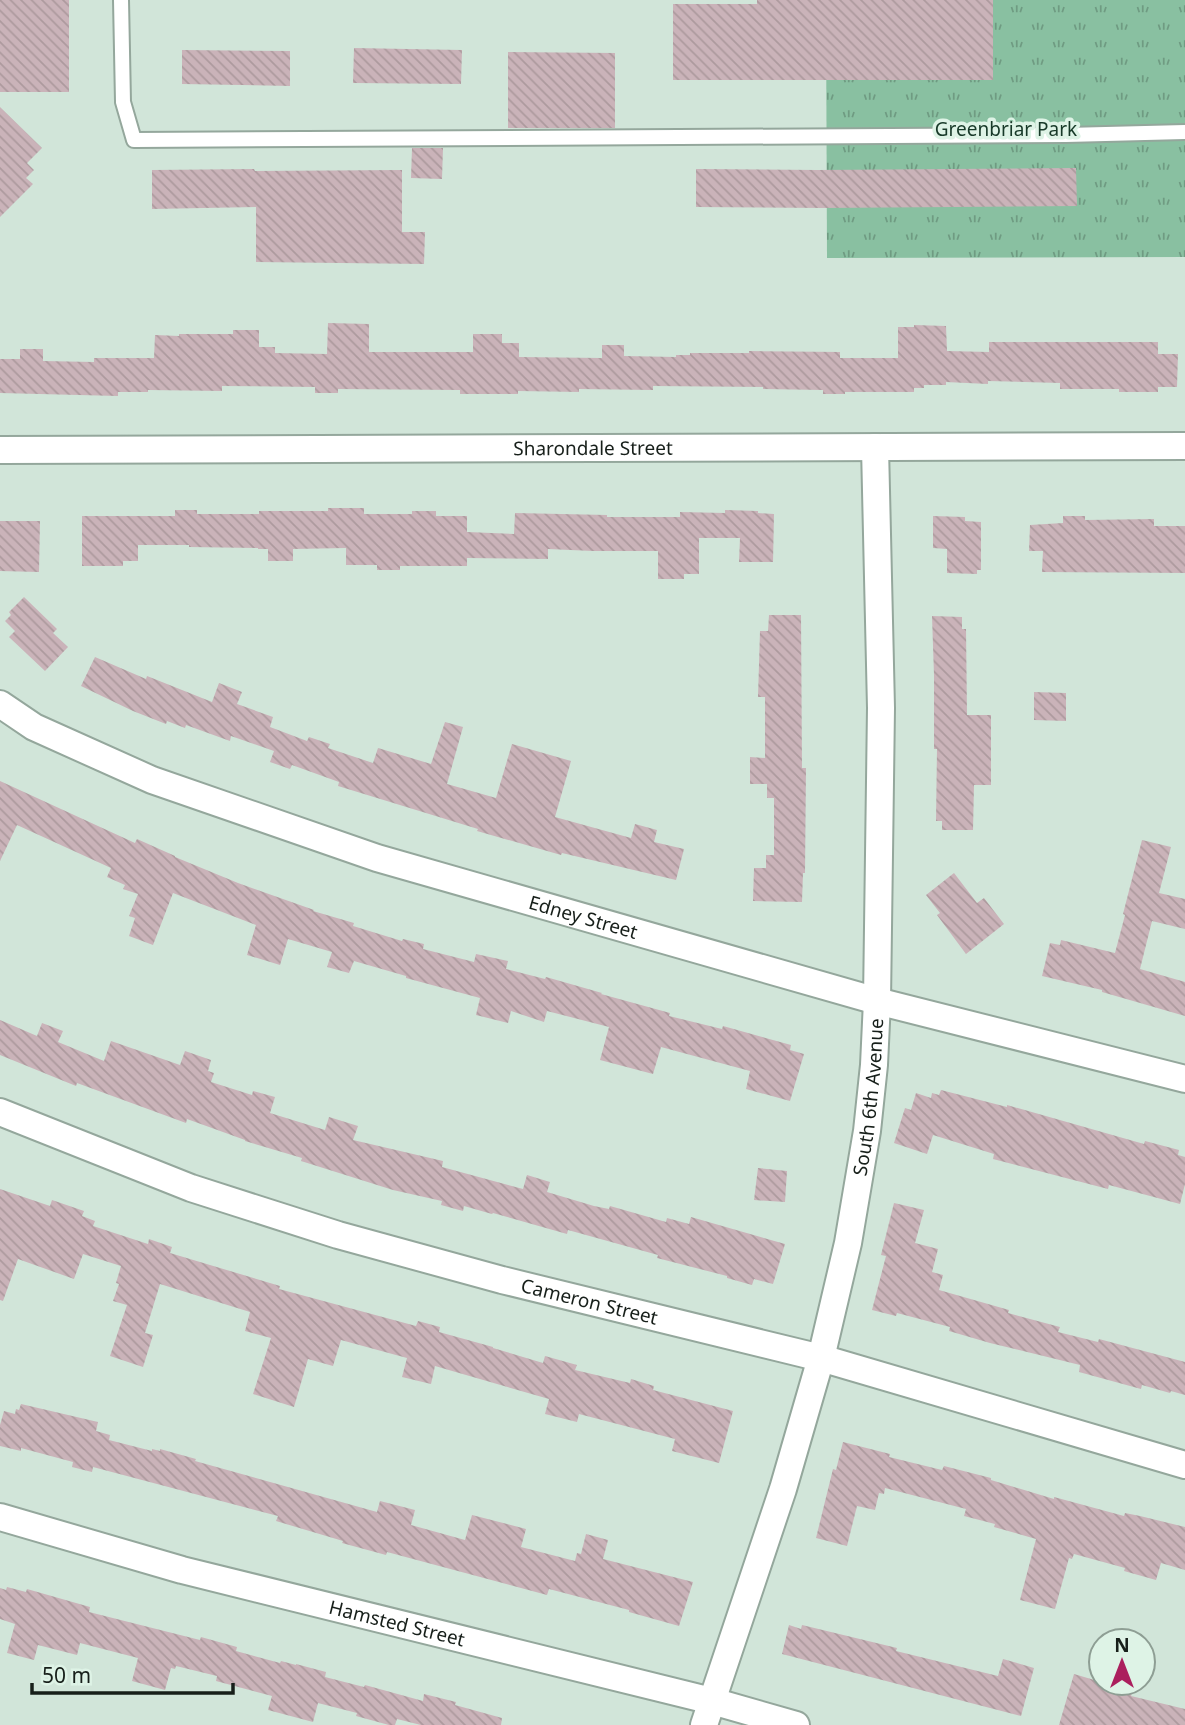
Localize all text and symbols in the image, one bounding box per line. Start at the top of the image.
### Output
park label: Greenbriar Park [935,116,1077,142]
street label: Sharondale Street [513,435,673,461]
street label: Edney Street [526,889,641,945]
street label: South 6th Avenue [847,1018,889,1178]
street label: Cameron Street [518,1272,661,1331]
street label: Hamsted Street [326,1594,468,1652]
north arrow [1087,1627,1157,1697]
text: N [1114,1632,1130,1658]
scale bar [32,1652,233,1696]
text: 50 m [42,1661,91,1689]

